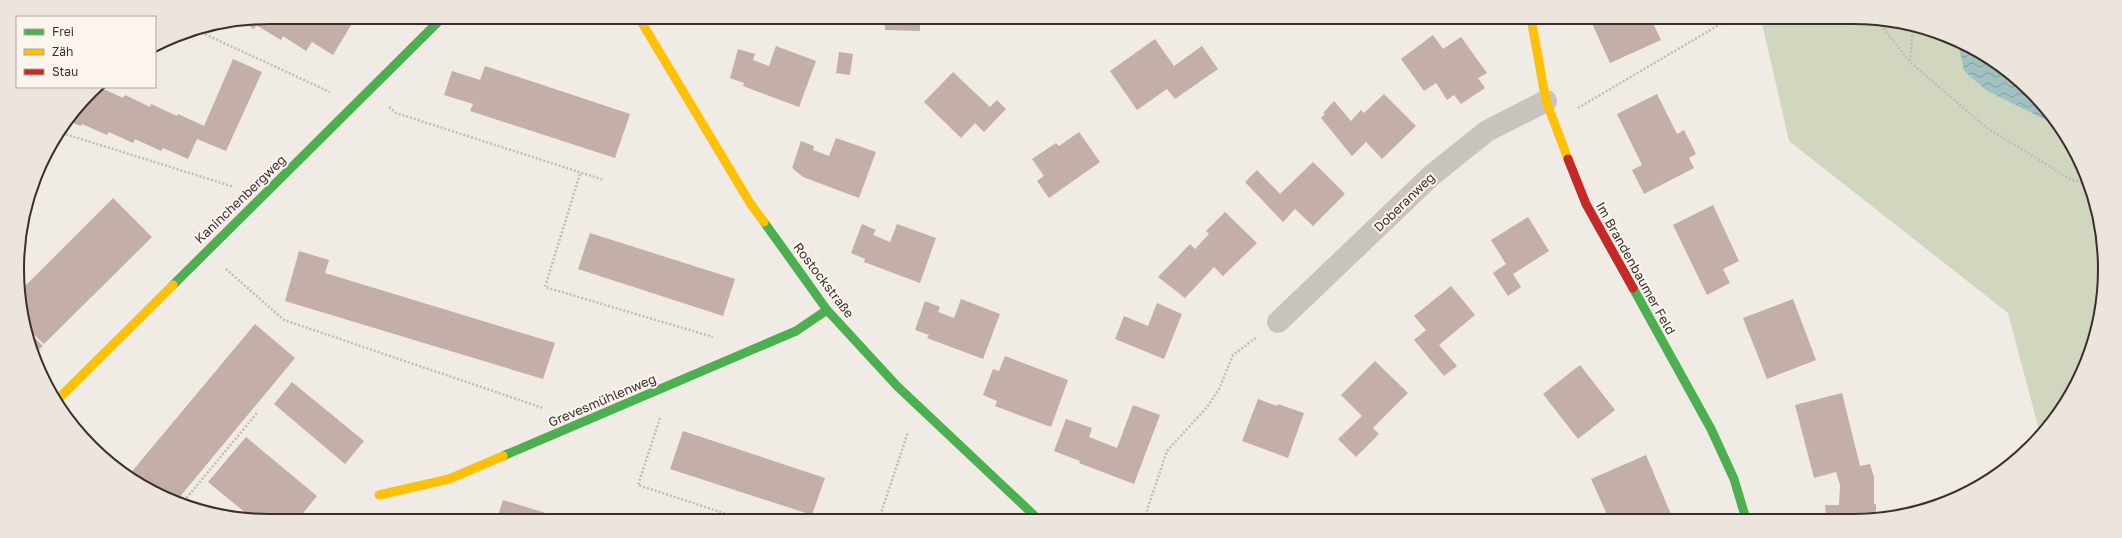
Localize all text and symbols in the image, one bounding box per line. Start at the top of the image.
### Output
legend [16,16,156,88]
text: Frei [52,24,74,39]
text: Zäh [52,44,73,59]
text: Stau [52,64,78,79]
street label: Kaninchenbergweg [191,151,289,247]
street label: Doberanweg [1370,169,1438,235]
street label: Im Brandenbaumer Feld [1593,199,1679,337]
street label: Rostockstraße [790,239,858,321]
street label: Grevesmühlenweg [546,370,658,430]

